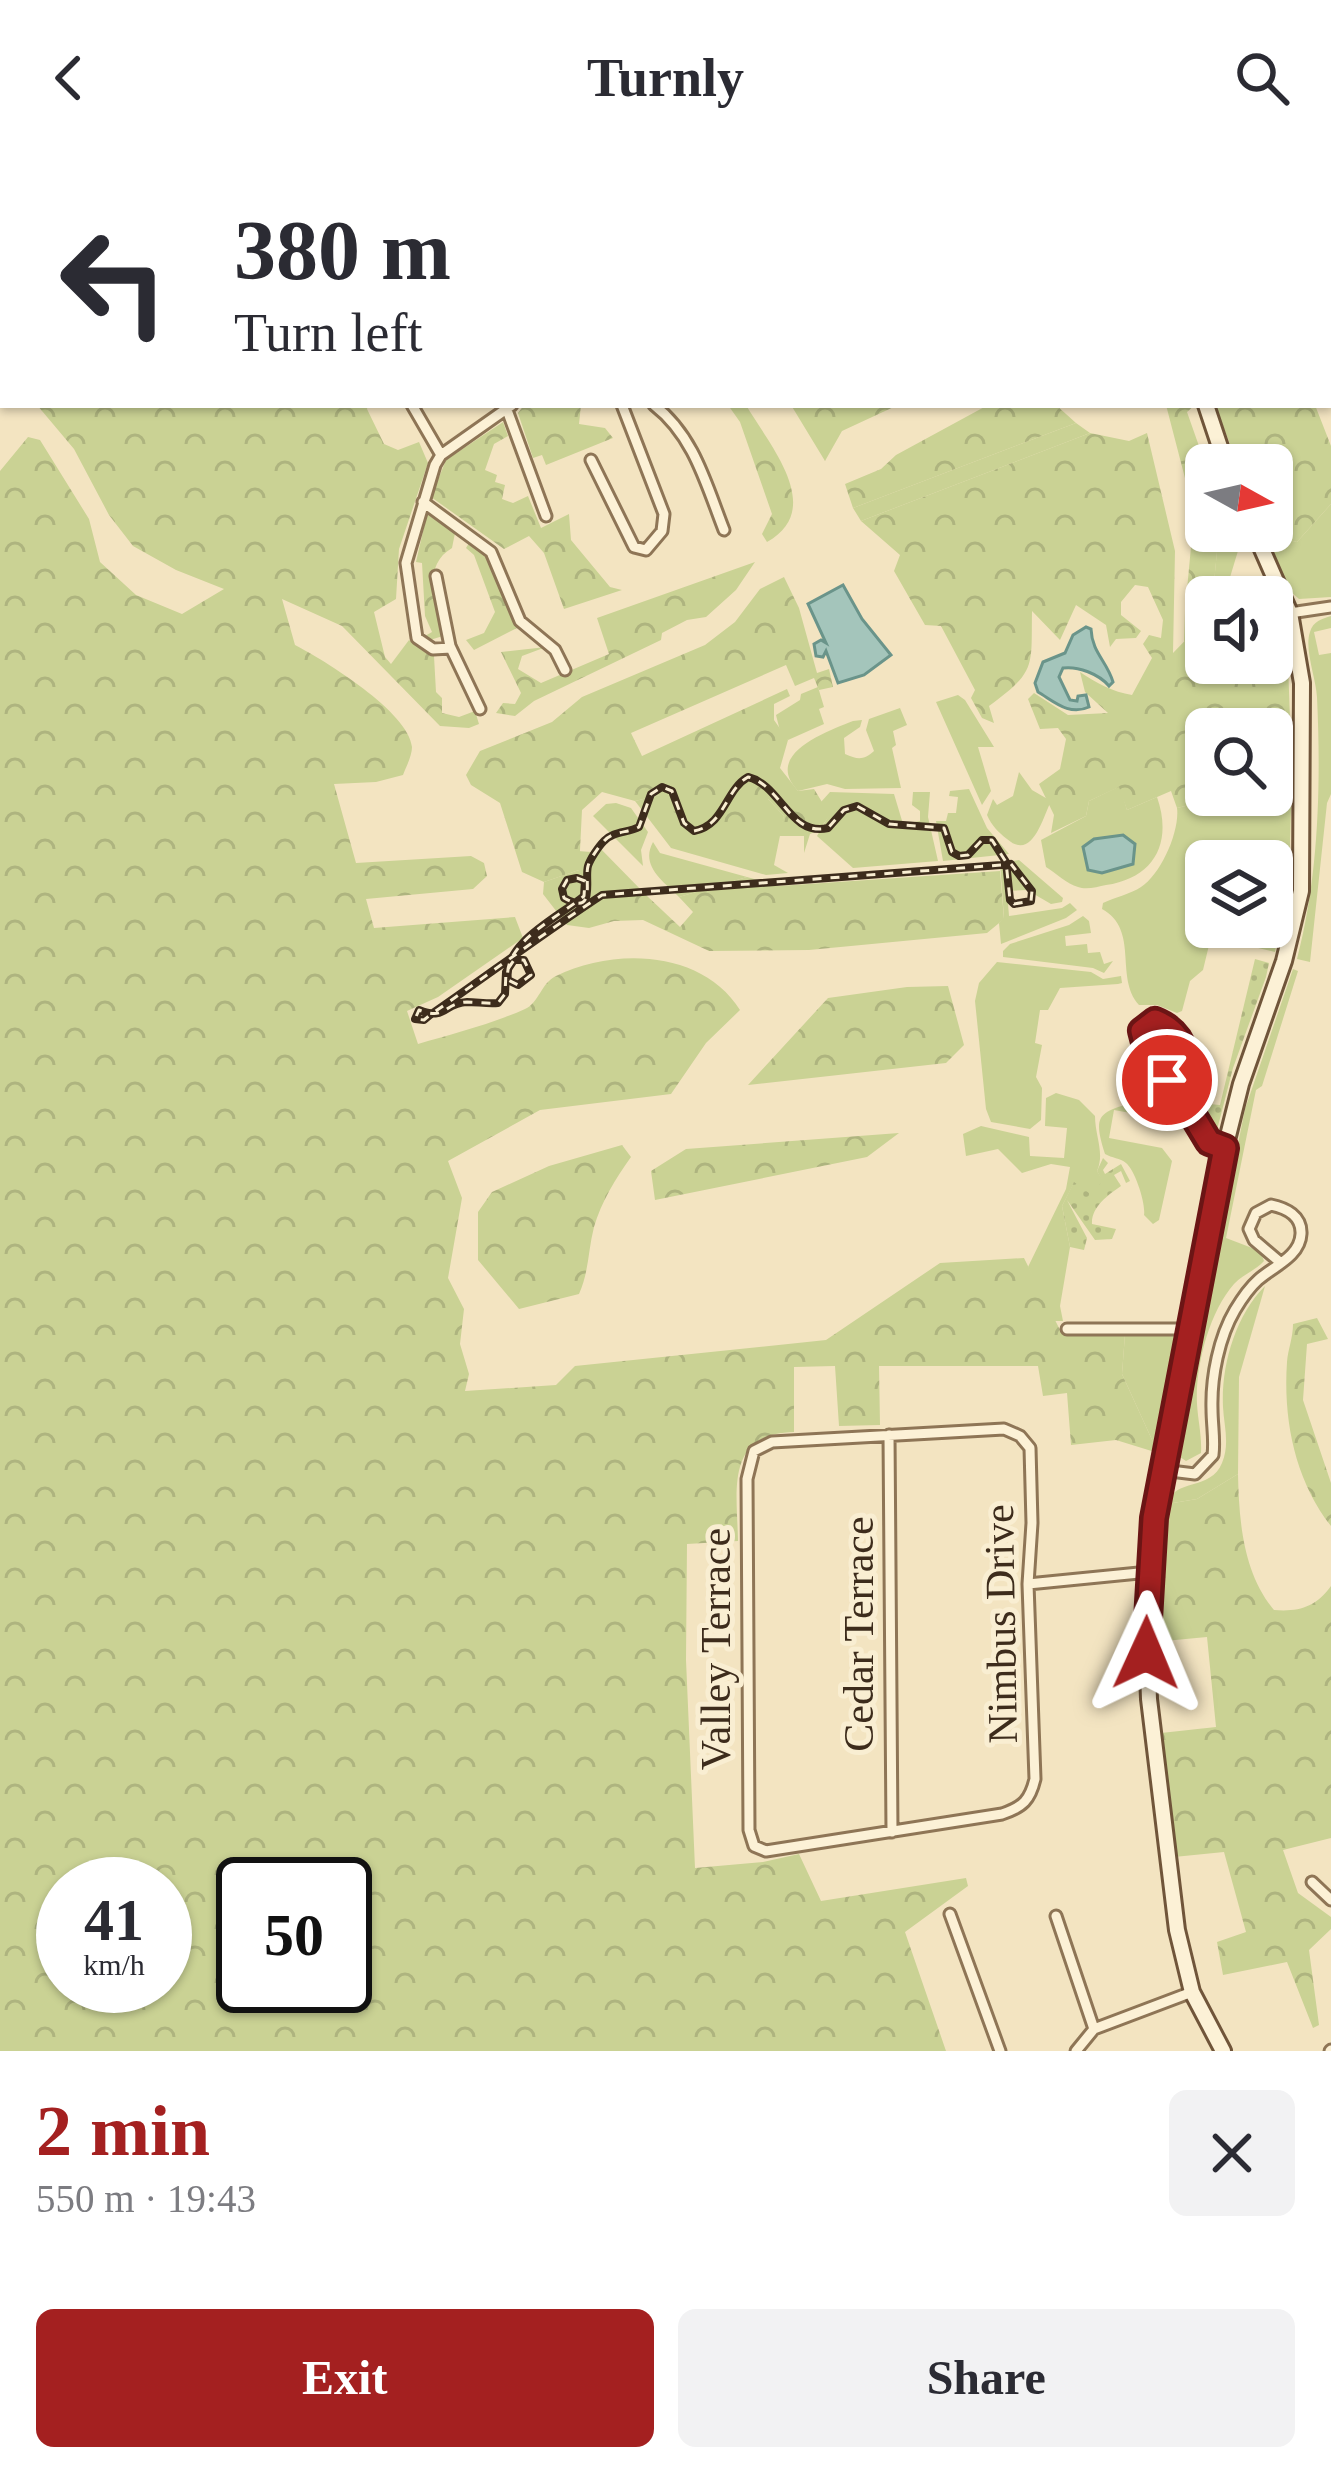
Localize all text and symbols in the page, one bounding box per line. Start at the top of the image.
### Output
icon: back [36,45,102,111]
icon: search [1229,45,1295,111]
text: Turnly [587,48,744,108]
icon: left [36,204,192,360]
text: 380 m [234,204,451,297]
text: Turn left [234,303,423,363]
north arrow [1185,444,1293,552]
map controls [1185,444,1293,948]
button: sound [1185,576,1293,684]
button: search [1185,708,1293,816]
button: layers [1185,840,1293,948]
pin [1116,1029,1218,1131]
icon: arrive [1134,1047,1200,1113]
street label: Nimbus Drive [976,1504,1026,1744]
street label: Cedar Terrace [836,1516,882,1752]
street label: Valley Terrace [693,1528,739,1770]
position arrow [1083,1590,1209,1716]
speed limit sign: 50 [216,1857,372,2013]
text: 41 [84,1887,144,1953]
text: km/h [83,1948,145,1981]
button: close [1169,2090,1295,2216]
text: 2 min [36,2091,210,2171]
text: 550 m · 19:43 [36,2177,256,2220]
button: Exit [36,2309,654,2447]
button: Share [678,2309,1295,2447]

